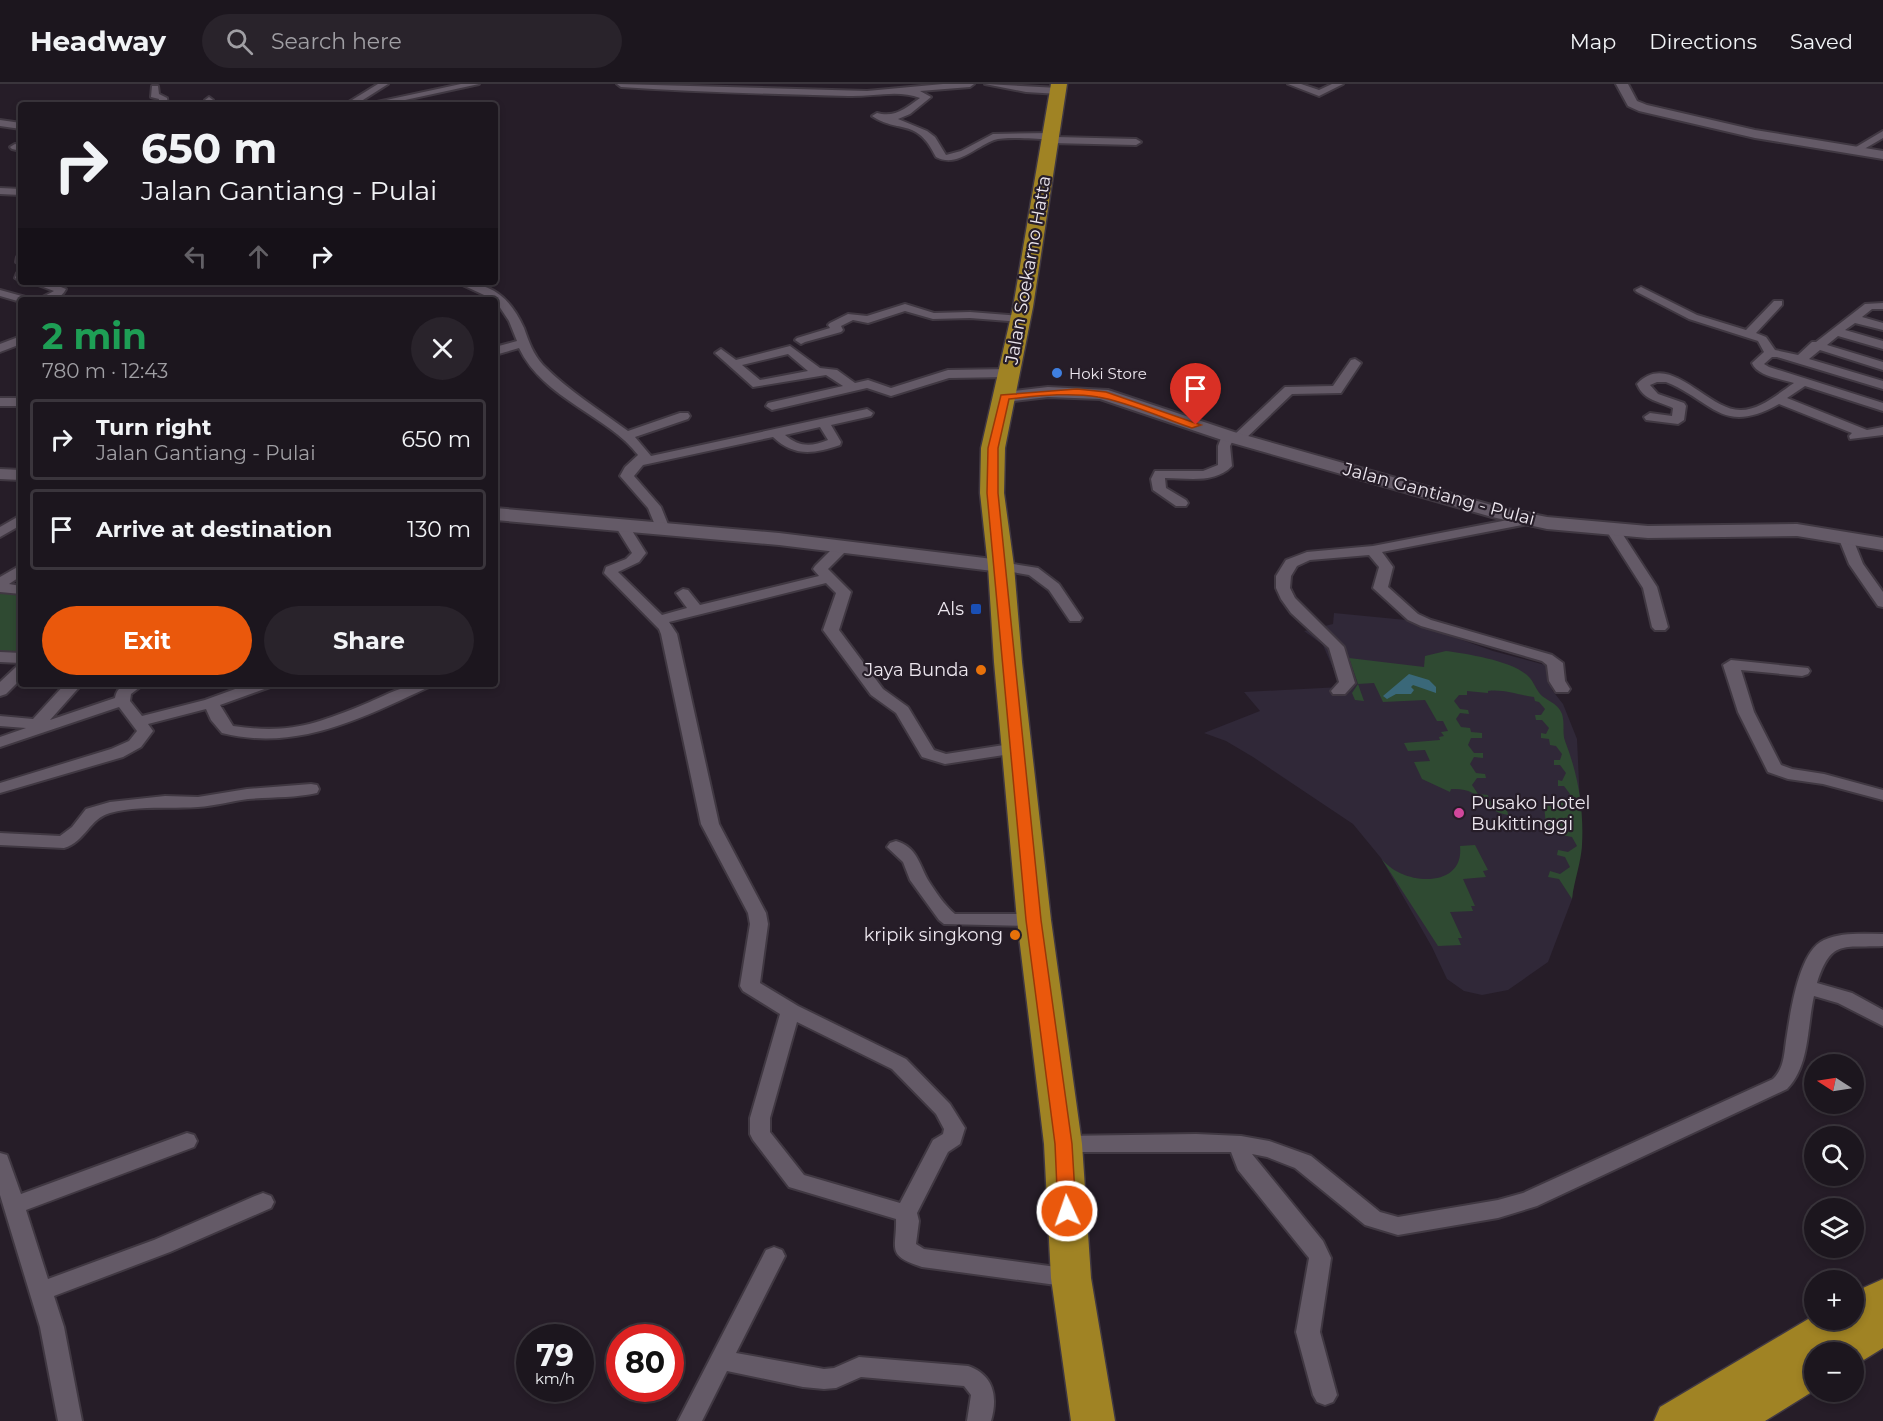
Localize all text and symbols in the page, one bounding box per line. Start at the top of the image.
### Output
search box [202,14,622,68]
text: Headway [30,24,166,58]
icon: search [223,25,256,58]
text: Search here [271,28,402,55]
text: Map [1570,29,1616,54]
text: Directions [1649,29,1757,54]
text: Saved [1790,29,1853,54]
text: 650 m [141,122,277,174]
icon: right [42,126,120,204]
text: Jalan Gantiang - Pulai [141,174,437,207]
street label: Jalan Soekarno Hatta [1000,174,1055,367]
icon: left [179,240,212,273]
icon: ahead [242,240,275,273]
icon: right [305,240,338,273]
text: 2 min [42,314,147,358]
button: close [411,317,474,380]
text: 780 m · 12:43 [42,359,168,383]
pin [1170,363,1221,425]
place label: Hoki Store [1069,364,1147,383]
marker: Hoki Store [1050,366,1064,380]
icon: arrive [1179,372,1212,405]
text: Turn right [96,414,211,441]
icon: right [45,423,78,456]
text: 650 m [401,426,471,453]
text: Jalan Gantiang - Pulai [96,441,316,465]
street label: Jalan Gantiang - Pulai [1340,458,1537,530]
icon: arrive [45,513,78,546]
text: Arrive at destination [96,516,332,543]
text: 130 m [407,516,471,543]
place label: Als [937,598,964,620]
marker: Als [969,602,983,616]
button: Exit [42,606,252,675]
button: Share [264,606,474,675]
place label: Jaya Bunda [863,659,969,681]
marker: Jaya Bunda [974,663,988,677]
place label: Pusako Hotel Bukittinggi [1471,792,1590,835]
marker: Pusako Hotel Bukittinggi [1452,806,1466,820]
place label: kripik singkong [864,924,1003,946]
marker: kripik singkong [1008,928,1022,942]
north arrow [1804,1054,1864,1114]
map controls [1804,1054,1864,1402]
button: search [1804,1126,1864,1186]
position arrow [1035,1179,1099,1243]
button: layers [1804,1198,1864,1258]
button: + [1804,1270,1864,1330]
speed limit sign: 80 [606,1324,684,1402]
text: 79 [536,1337,574,1374]
button: − [1804,1342,1864,1402]
text: km/h [535,1369,575,1388]

